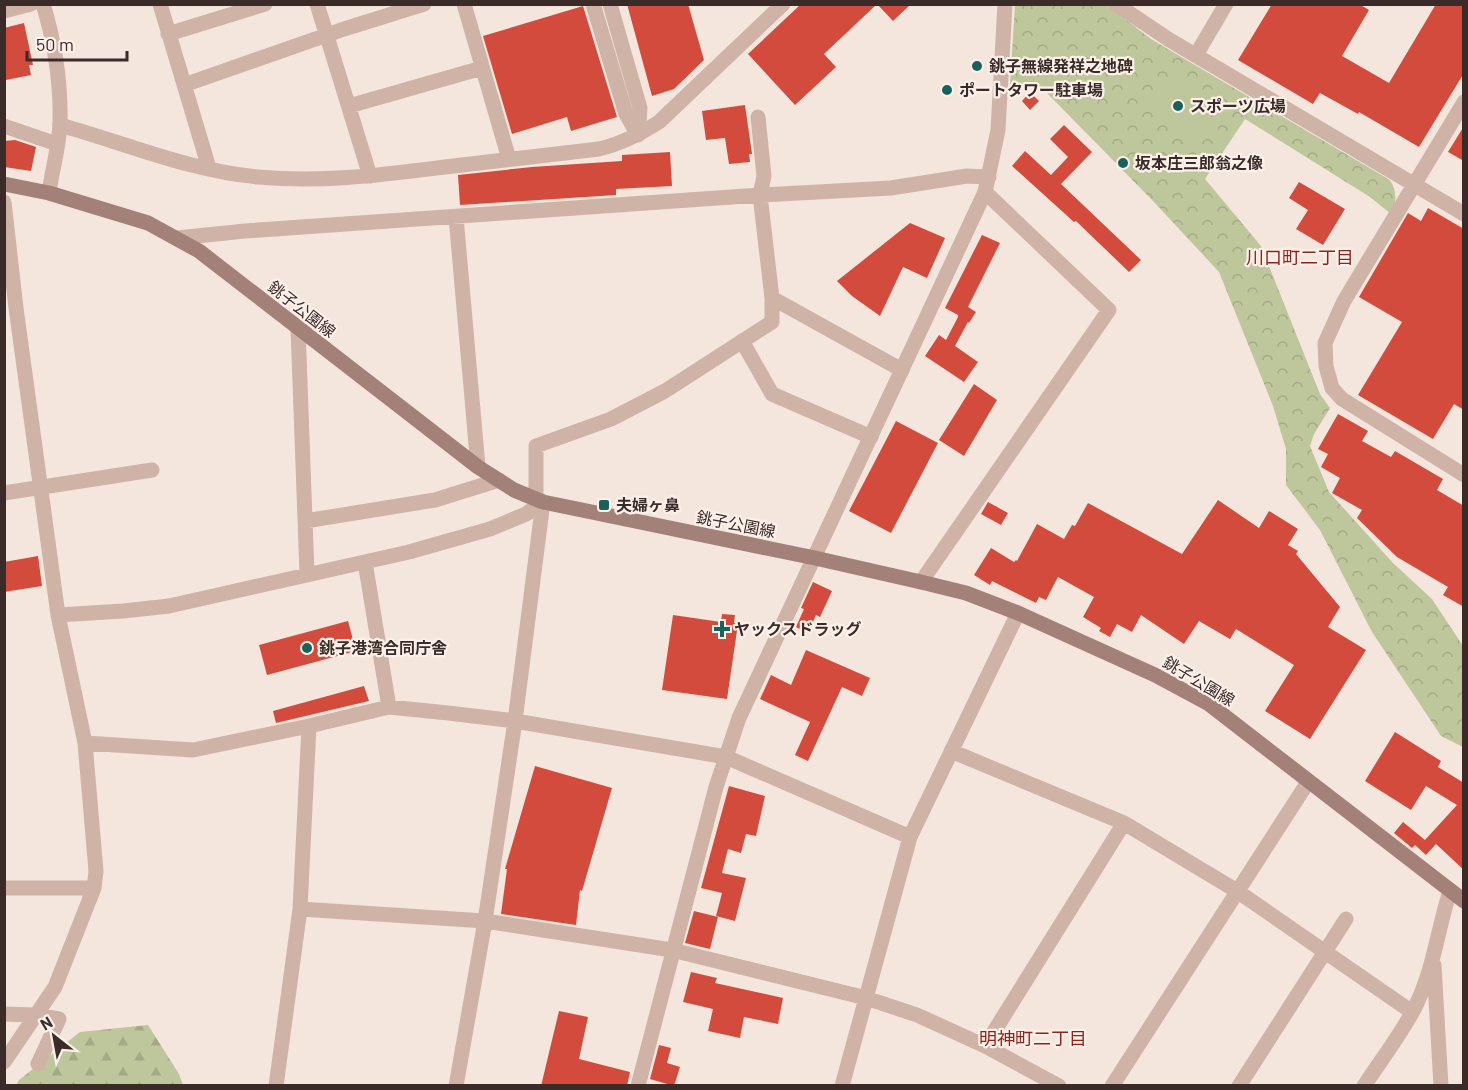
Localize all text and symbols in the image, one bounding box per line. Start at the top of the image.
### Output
scale bar [27,24,128,62]
text: 50 m [36,33,74,55]
place label: 銚子無線発祥之地碑 [989,56,1133,75]
marker: 銚子無線発祥之地碑 [970,59,984,73]
place label: ポートタワー駐車場 [959,80,1103,99]
marker: ポートタワー駐車場 [940,83,954,97]
place label: スポーツ広場 [1190,96,1286,115]
marker: スポーツ広場 [1171,99,1185,113]
place label: 坂本庄三郎翁之像 [1135,153,1263,172]
marker: 坂本庄三郎翁之像 [1116,156,1130,170]
district label: 川口町二丁目 [1246,246,1354,268]
street label: 銚子公園線 [265,276,340,341]
place label: 夫婦ヶ鼻 [616,495,680,514]
marker: 夫婦ヶ鼻 [597,498,611,512]
street label: 銚子公園線 [695,507,777,540]
place label: ヤックスドラッグ [734,619,862,638]
marker: ヤックスドラッグ [715,622,729,636]
place label: 銚子港湾合同庁舎 [319,638,447,657]
marker: 銚子港湾合同庁舎 [300,641,314,655]
street label: 銚子公園線 [1160,652,1238,709]
north arrow [24,1006,84,1066]
text: N [37,1012,55,1034]
district label: 明神町二丁目 [979,1027,1087,1049]

